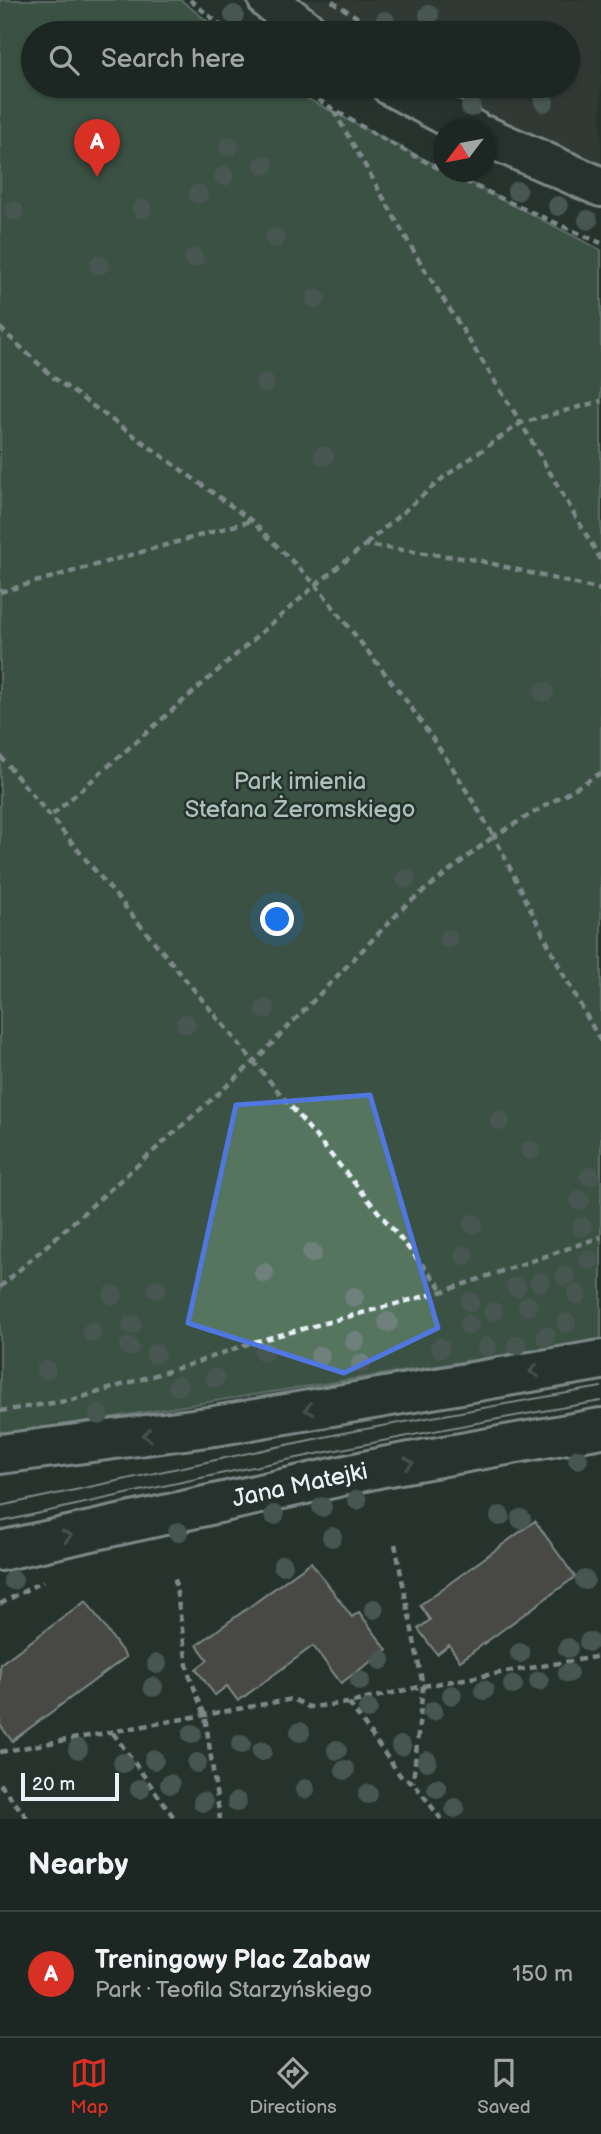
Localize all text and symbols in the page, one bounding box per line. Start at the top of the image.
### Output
search box [21,21,580,98]
icon: search [45,41,83,79]
text: Search here [101,44,245,75]
pin: A [74,119,120,177]
north arrow [433,119,496,182]
park label: Park imienia Stefana Żeromskiego [185,767,415,824]
your location [260,902,294,936]
one-way arrow [528,1363,540,1378]
one-way arrow [303,1401,315,1416]
one-way arrow [141,1428,153,1443]
one-way arrow [403,1456,415,1471]
street label: Jana Matejki [230,1457,370,1513]
one-way arrow [60,1529,72,1544]
scale bar [21,1770,119,1802]
text: 20 m [32,1773,75,1796]
text: Nearby [28,1847,128,1883]
text: Treningowy Plac Zabaw [95,1945,370,1976]
text: A [44,1960,58,1988]
text: 150 m [512,1960,573,1988]
text: Park · Teofila Starzyńskiego [95,1976,372,2004]
tab: Map [70,2054,109,2119]
tab: Directions [249,2054,337,2119]
tab: Saved [477,2054,531,2119]

